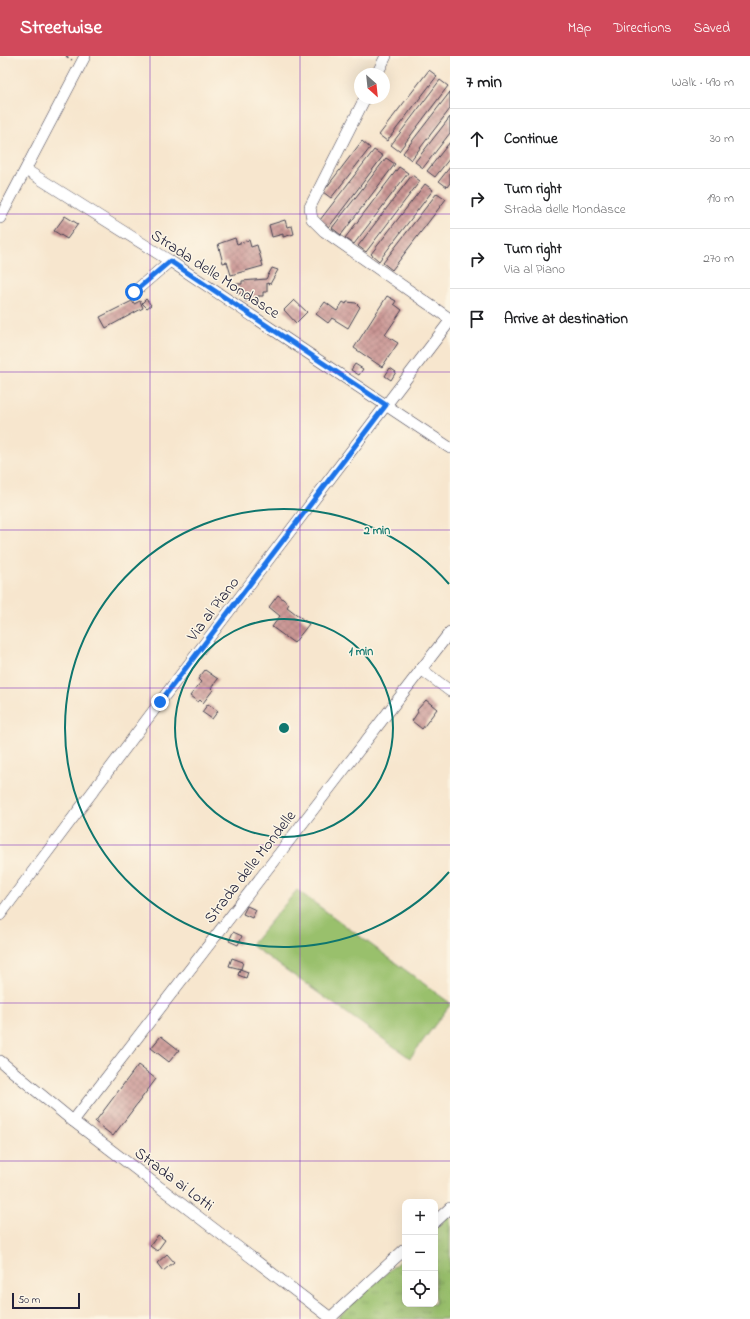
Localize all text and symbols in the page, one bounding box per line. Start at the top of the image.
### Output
text: Streetwise [20,15,102,42]
text: Map [568,18,591,39]
text: Directions [613,18,671,39]
text: Saved [693,18,730,39]
north arrow [354,68,390,104]
text: 7 min [466,70,502,95]
text: Walk · 490 m [672,73,734,92]
icon: ahead [466,128,488,150]
text: Continue [504,128,558,150]
text: 30 m [710,129,734,148]
text: Turn right [504,178,562,200]
icon: right [466,188,488,210]
text: 190 m [707,189,734,208]
text: Strada delle Mondasce [504,200,626,219]
street label: Strada delle Mondasce [146,224,285,326]
text: Turn right [504,238,562,260]
icon: right [466,248,488,270]
text: 270 m [703,249,734,268]
text: Via al Piano [504,260,565,279]
route start [125,283,143,301]
icon: arrive [466,308,488,330]
text: Arrive at destination [504,308,628,330]
text: 2 min [363,522,390,540]
street label: Via al Piano [181,572,246,647]
text: 1 min [349,643,373,661]
route end [151,693,169,711]
centre of rings [277,721,291,735]
street label: Strada delle Mondelle [199,805,303,929]
street label: Strada ai Lotti [129,1142,219,1218]
map controls [402,1199,438,1307]
button: + [402,1199,438,1235]
button: − [402,1235,438,1271]
button: locate [402,1271,438,1307]
scale bar [12,1291,80,1310]
text: 50 m [18,1292,40,1308]

